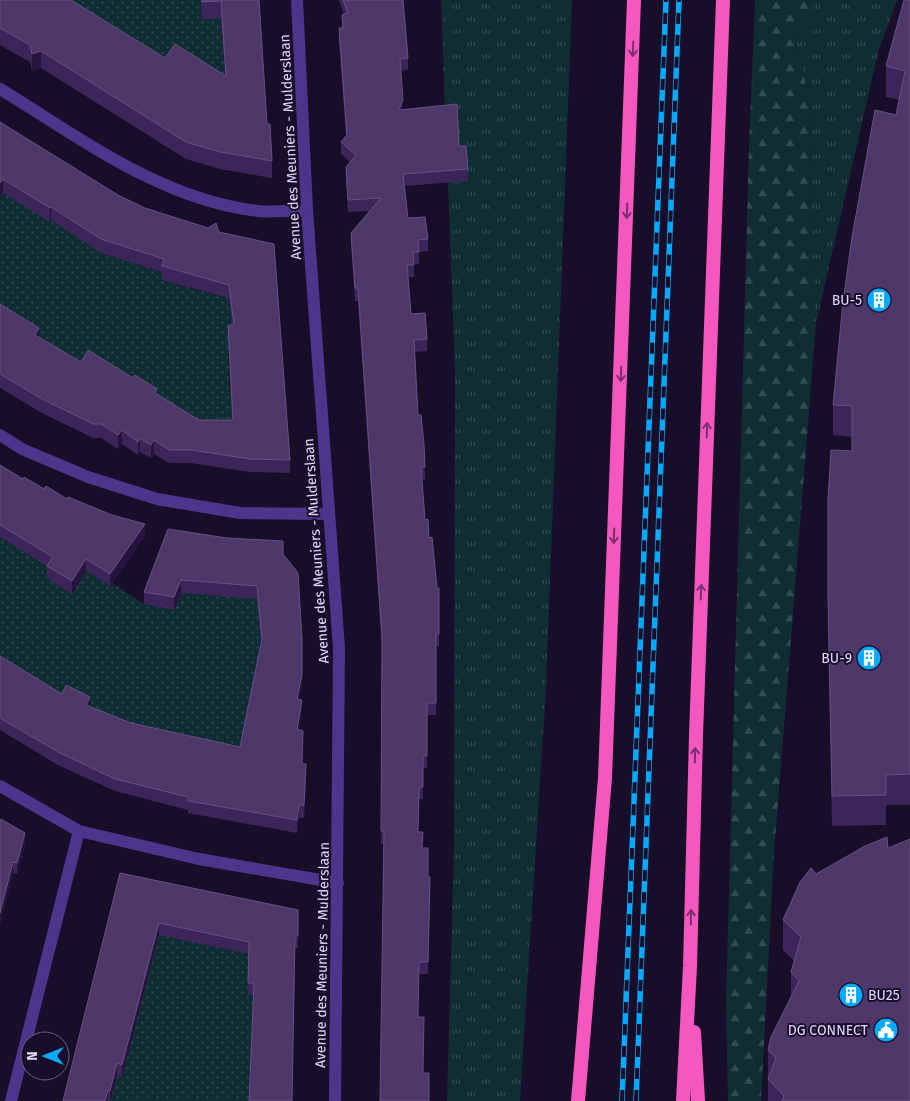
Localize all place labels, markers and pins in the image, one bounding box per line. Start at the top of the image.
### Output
building icon: BU-5 [866,287,892,313]
place label: BU-5 [832,292,862,309]
building icon: BU-9 [856,645,882,671]
place label: BU-9 [821,650,852,667]
building icon: BU25 [838,982,864,1008]
place label: BU25 [868,987,900,1004]
public building icon: DG CONNECT [873,1017,899,1043]
place label: DG CONNECT [788,1022,869,1039]

